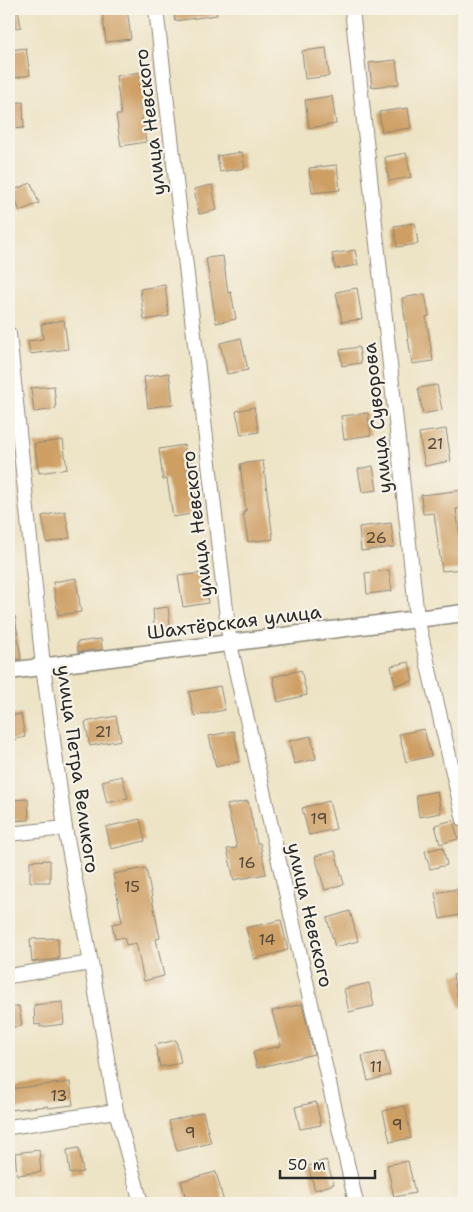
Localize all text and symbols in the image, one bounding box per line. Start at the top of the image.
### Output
street label: улица Невского [129,47,171,197]
street label: улица Суворова [357,341,397,495]
house number: 21 [426,433,444,454]
street label: улица Невского [176,449,218,599]
house number: 26 [365,527,387,548]
street label: Шахтёрская улица [145,599,323,645]
street label: улица Петра Великого [51,663,105,875]
house number: 21 [94,721,112,742]
house number: 19 [310,808,328,829]
street label: улица Невского [281,840,339,990]
house number: 16 [238,852,256,873]
house number: 15 [124,876,140,897]
house number: 14 [258,929,276,950]
house number: 11 [370,1056,382,1077]
house number: 13 [50,1085,68,1106]
house number: 9 [391,1114,403,1135]
house number: 9 [184,1122,196,1143]
scale bar [280,1147,376,1179]
text: 50 m [288,1155,326,1175]

